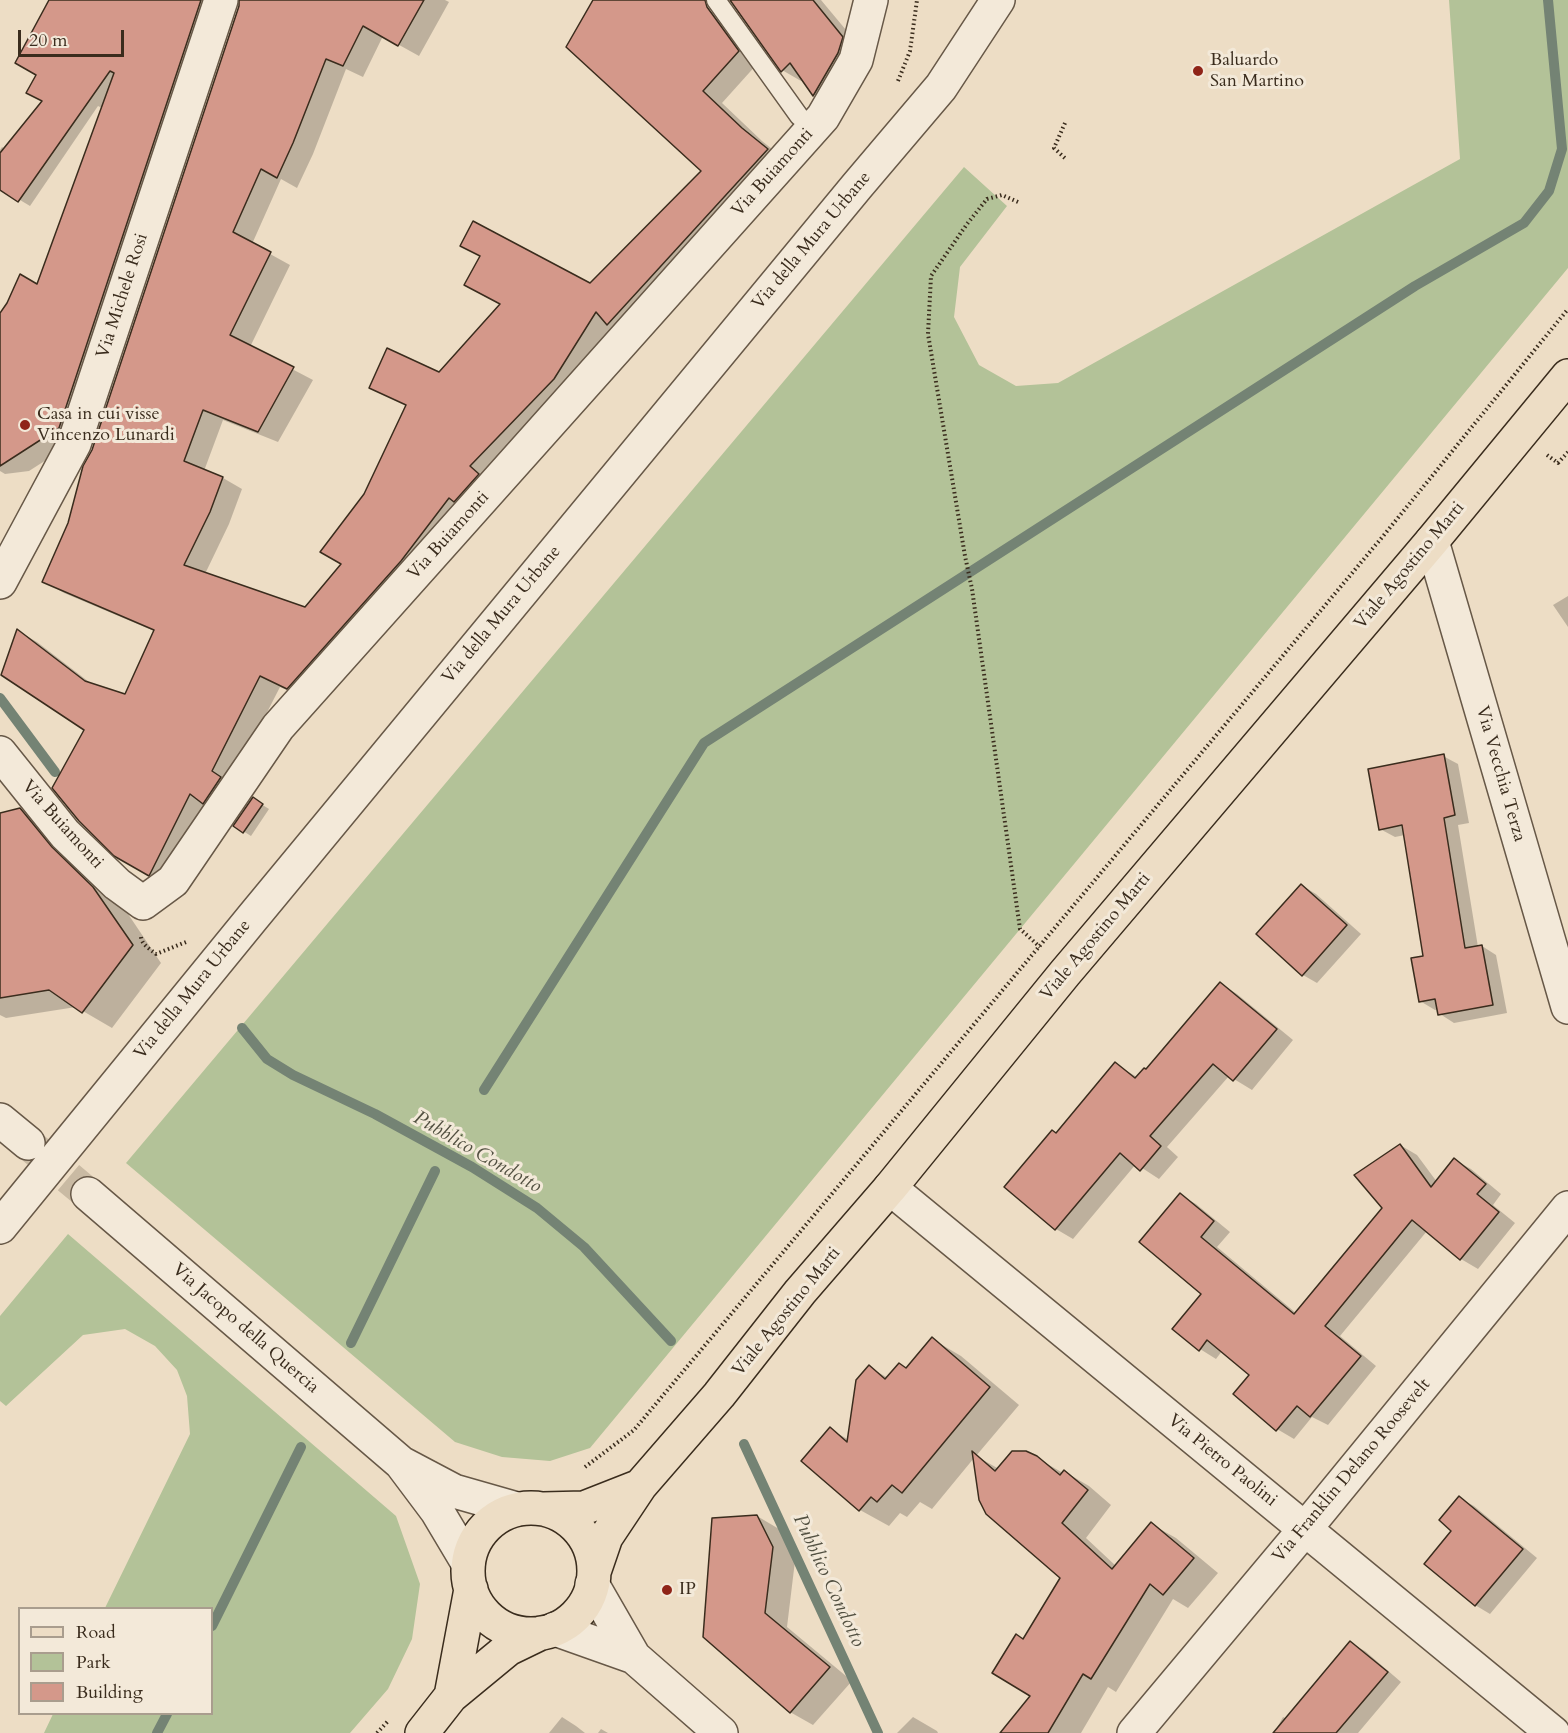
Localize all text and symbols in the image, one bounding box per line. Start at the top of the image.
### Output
scale bar [21,18,128,56]
text: 20 m [29,28,68,53]
place label: Baluardo San Martino [1210,50,1304,92]
marker: Baluardo San Martino [1191,64,1205,78]
street label: Via Buiamonti [728,124,818,222]
street label: Via della Mura Urbane [748,168,876,314]
street label: Via Michele Rosi [93,231,153,361]
place label: Casa in cui visse Vincenzo Lunardi [37,404,175,446]
marker: Casa in cui visse Vincenzo Lunardi [18,418,32,432]
street label: Via Buiamonti [404,487,494,585]
street label: Viale Agostino Marti [1350,498,1470,634]
street label: Via della Mura Urbane [438,542,566,688]
street label: Via Vecchia Terza [1470,704,1530,844]
street label: Via Buiamonti [17,776,107,874]
street label: Viale Agostino Marti [1036,869,1156,1005]
street label: Via della Mura Urbane [130,916,256,1064]
water label: Pubblico Condotto [409,1107,545,1199]
street label: Viale Agostino Marti [728,1243,846,1381]
street label: Via Jacopo della Quercia [167,1259,323,1399]
street label: Via Franklin Delano Roosevelt [1269,1375,1435,1567]
street label: Via Pietro Paolini [1163,1410,1281,1512]
water label: Pubblico Condotto [787,1511,869,1651]
place label: IP [679,1579,696,1601]
marker: IP [660,1583,674,1597]
legend [18,1607,213,1715]
text: Road [76,1620,116,1645]
text: Park [76,1650,111,1675]
text: Building [76,1680,143,1705]

